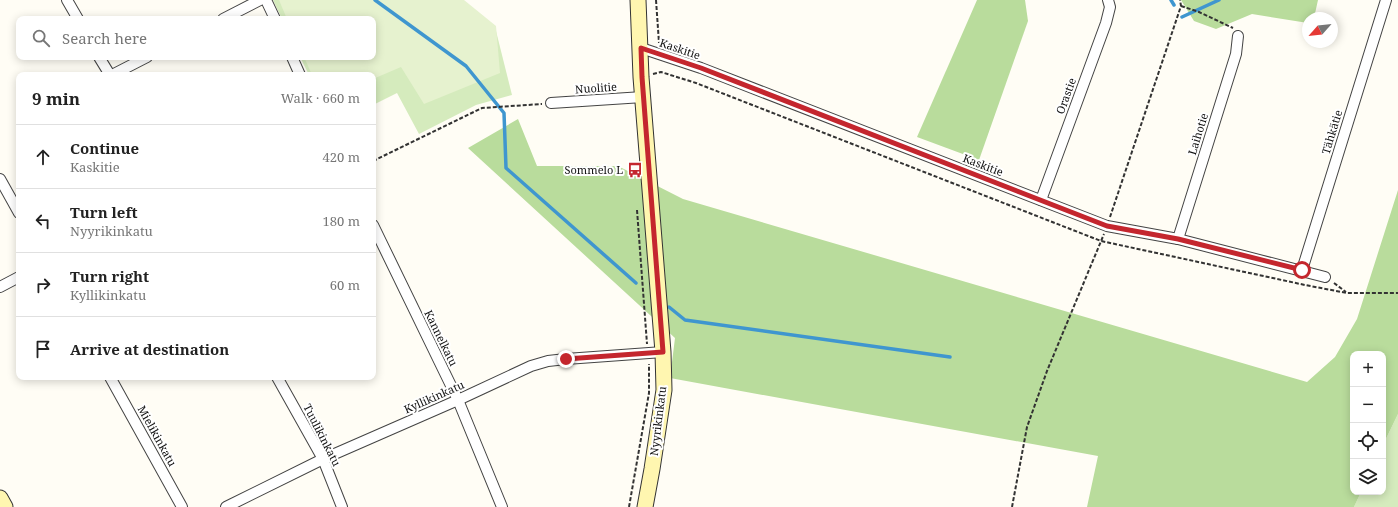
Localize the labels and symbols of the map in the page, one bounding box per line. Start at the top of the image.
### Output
north arrow [1302,12,1338,48]
street label: Kaskitie [658,35,703,63]
street label: Orastie [1052,76,1079,116]
street label: Nuolitie [575,79,618,96]
street label: Tähkätie [1318,108,1345,156]
street label: Laihotie [1184,111,1211,157]
street label: Kaskitie [961,150,1006,179]
bus stop icon: Sommelo L [626,161,644,179]
place label: Sommelo L [565,162,623,177]
route start [1293,261,1311,279]
street label: Kannelkatu [421,307,462,368]
route end [557,350,575,368]
street label: Kyllikinkatu [401,377,466,417]
street label: Nyyrikinkatu [646,385,669,457]
street label: Tuulikinkatu [300,401,345,469]
street label: Mielikinkatu [135,403,180,469]

